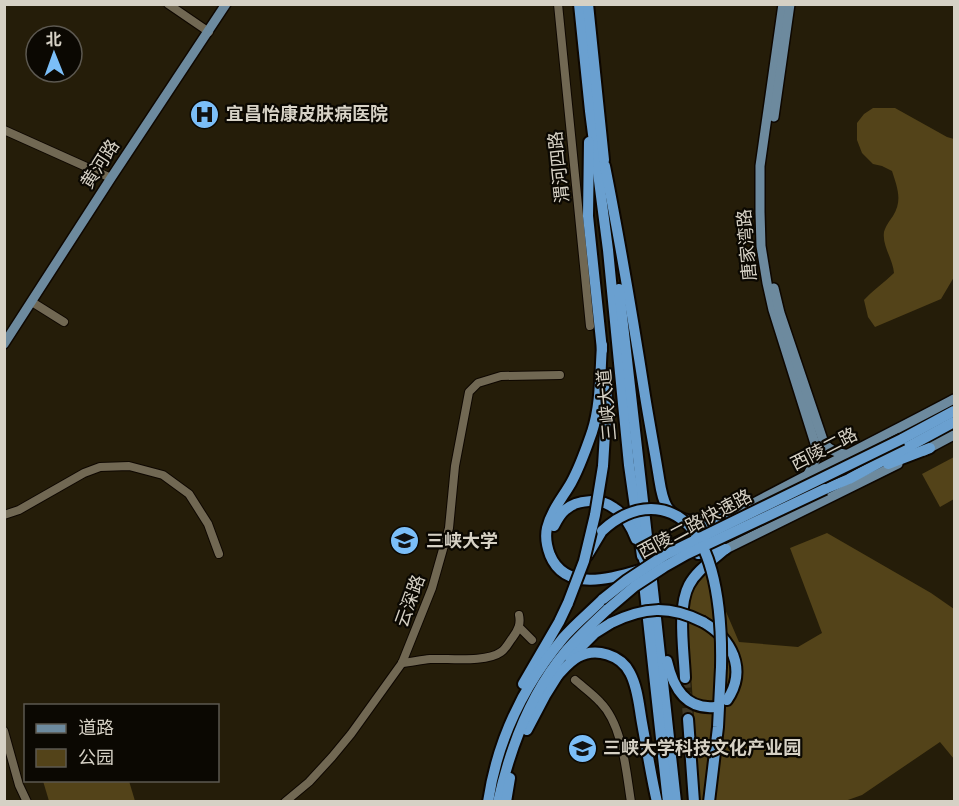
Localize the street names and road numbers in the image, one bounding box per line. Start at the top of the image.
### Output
street label: 渭河四路 [543,130,575,204]
street label: 黄河路 [75,135,125,193]
street label: 唐家湾路 [732,208,762,282]
street label: 三峡大道 [592,368,622,442]
street label: 西陵二路 [786,422,862,476]
street label: 西陵二路快速路 [634,484,756,564]
street label: 云深路 [389,572,431,630]

